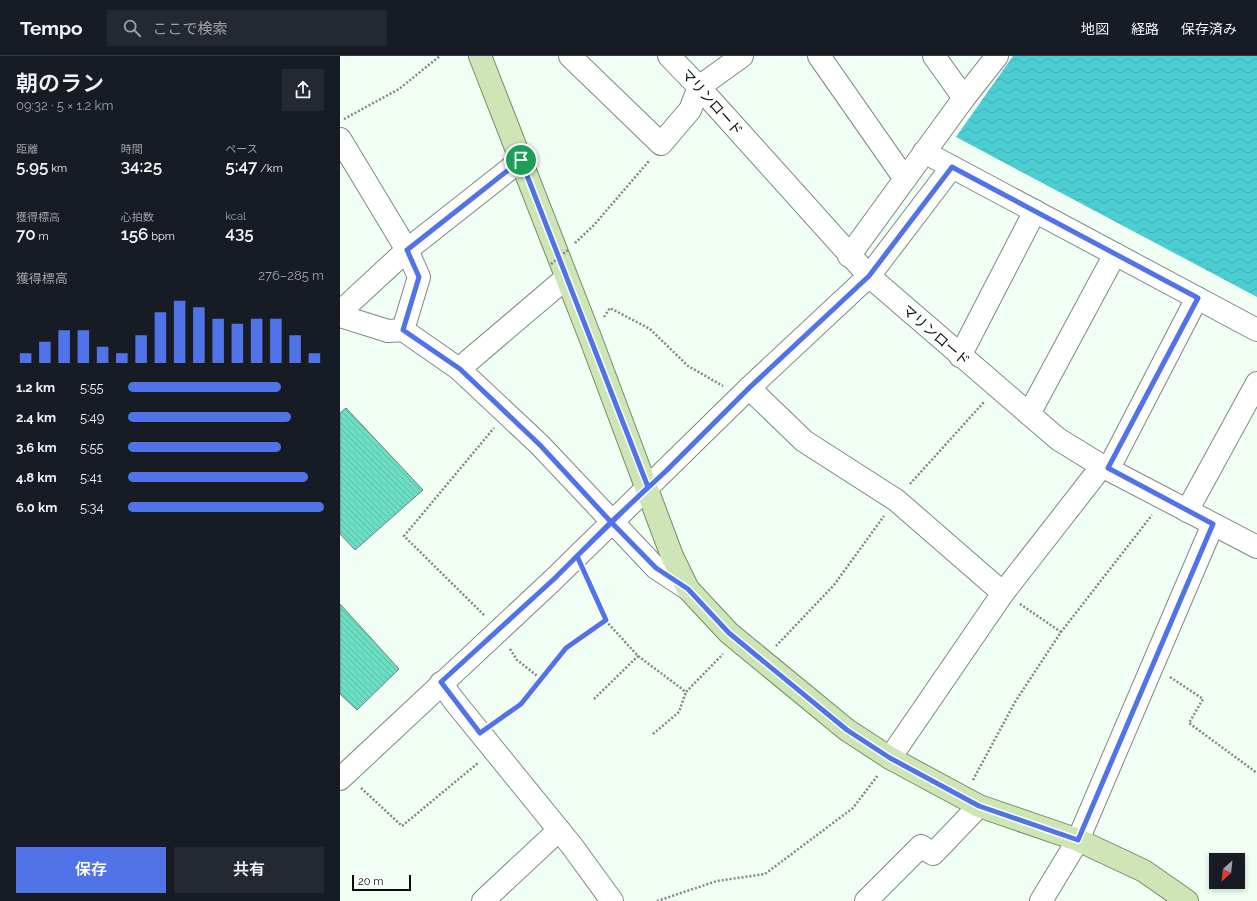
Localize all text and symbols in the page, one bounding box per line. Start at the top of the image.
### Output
search box [107,10,387,46]
text: Tempo [20,17,83,39]
icon: search [121,17,143,39]
text: ここで検索 [153,20,228,38]
text: 地図 [1081,21,1109,37]
text: 経路 [1131,21,1159,37]
text: 保存済み [1181,21,1237,37]
street label: マリンロード [678,65,746,139]
button: share [282,69,324,111]
text: 朝のラン [16,70,104,96]
text: 09:32 · 5 × 1.2 km [16,98,113,113]
text: 距離 [16,143,38,156]
text: 時間 [121,143,143,156]
text: ペース [225,143,258,156]
pin [504,143,538,177]
icon: arrive [510,149,532,171]
text: 5.95 [16,156,48,176]
text: 34:25 [121,156,162,176]
text: 5:47 [225,156,257,176]
text: km [48,162,67,175]
text: /km [257,162,283,175]
text: kcal [225,210,246,223]
text: 獲得標高 [16,211,60,224]
text: 心拍数 [121,211,154,224]
text: 435 [225,223,254,243]
text: 70 [16,224,36,244]
text: 156 [121,224,148,244]
text: m [36,230,49,243]
text: bpm [148,230,175,243]
text: 276–285 m [258,268,324,283]
text: 獲得標高 [16,271,68,286]
street label: マリンロード [899,301,973,369]
text: 1.2 km [16,380,55,395]
text: 5:55 [80,380,104,395]
text: 2.4 km [16,410,56,425]
text: 5:49 [80,410,104,425]
text: 3.6 km [16,440,57,455]
text: 5:55 [80,440,104,455]
text: 4.8 km [16,470,57,485]
text: 5:41 [80,470,102,485]
text: 6.0 km [16,500,57,515]
text: 5:34 [80,500,104,515]
button: 保存 [16,847,166,893]
button: 共有 [174,847,324,893]
north arrow [1209,853,1245,889]
map controls [1209,853,1245,889]
scale bar [352,873,411,892]
text: 20 m [358,875,383,888]

